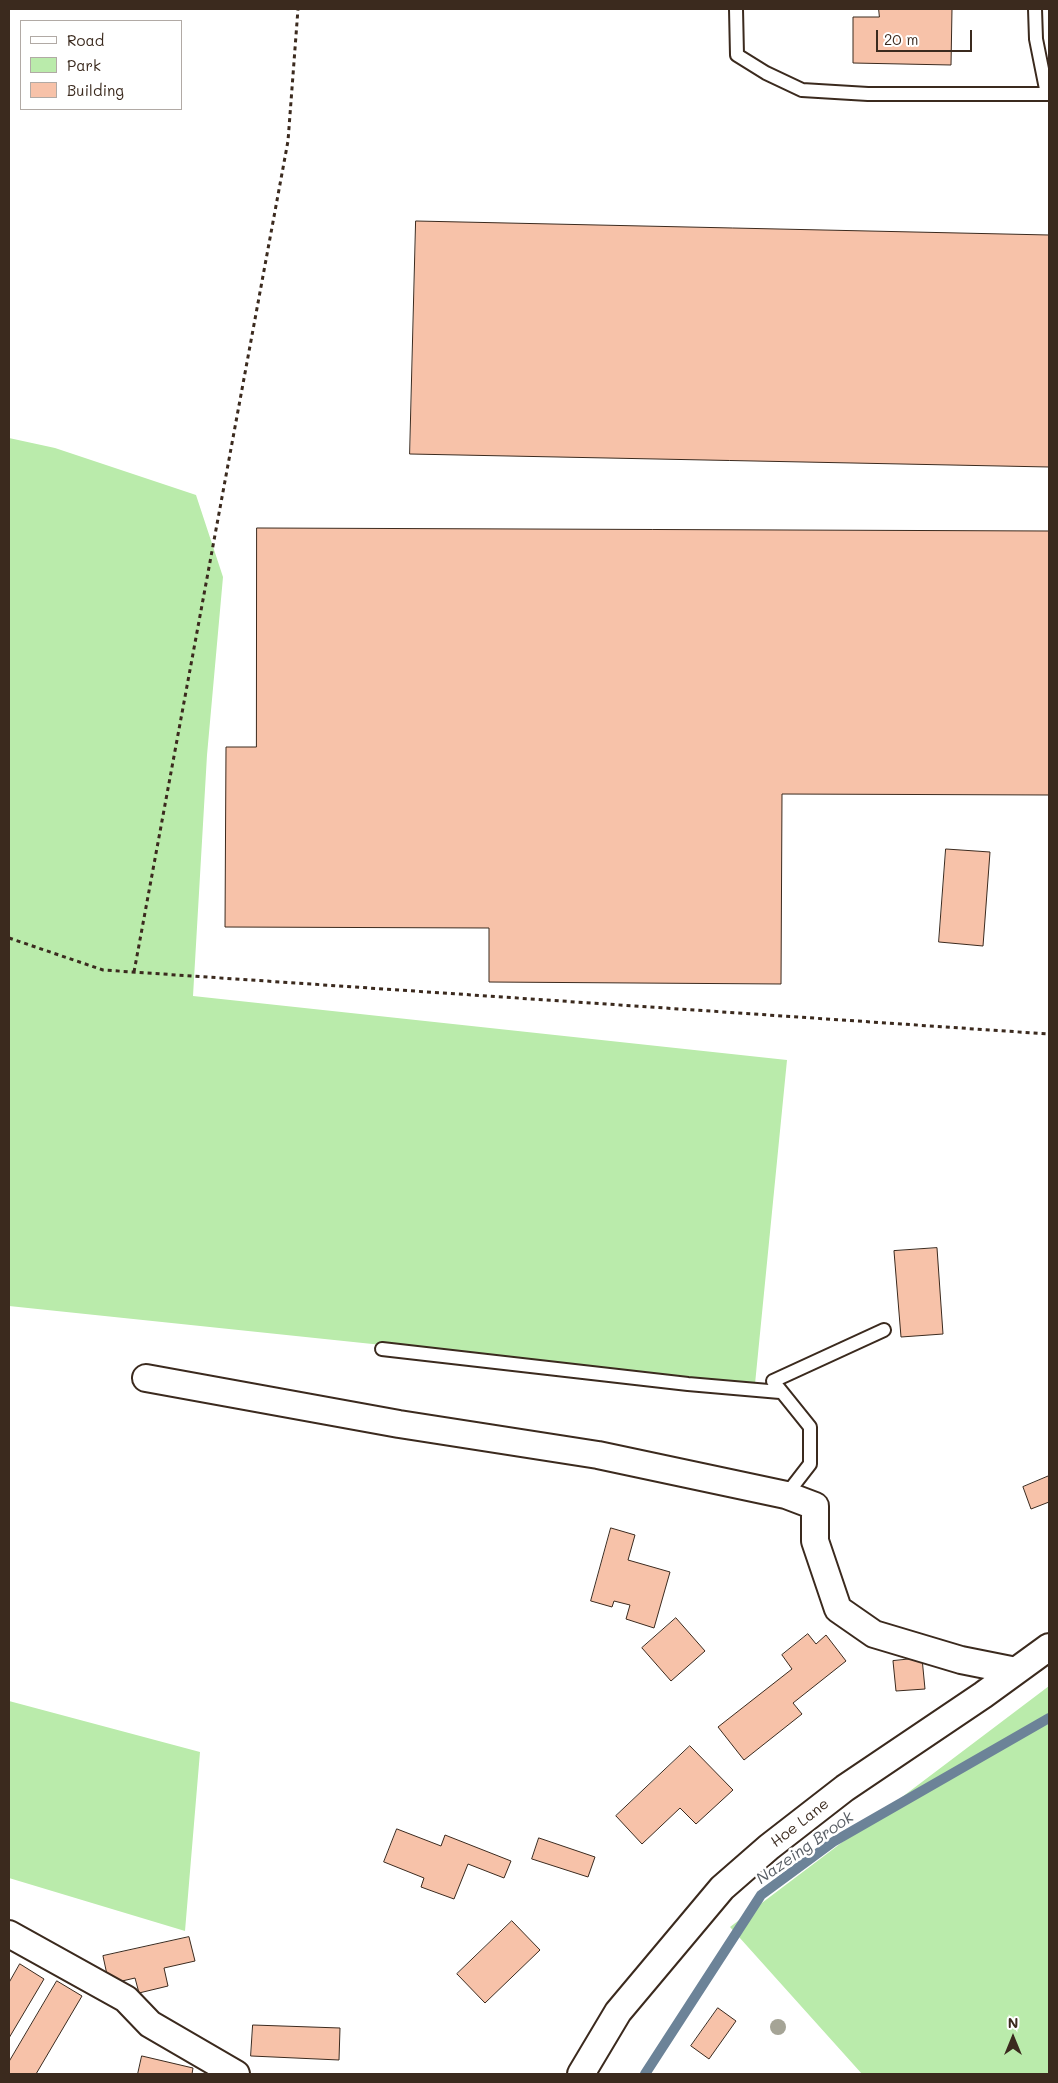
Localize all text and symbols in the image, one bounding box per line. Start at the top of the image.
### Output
legend [20,20,182,110]
scale bar [878,20,974,52]
text: 20 m [884,29,918,49]
text: Road [67,30,104,50]
text: Park [67,55,101,75]
text: Building [67,80,124,100]
street label: Hoe Lane [767,1795,833,1851]
water label: Nazeing Brook [753,1807,857,1889]
north arrow [988,2013,1038,2063]
text: N [1008,2013,1018,2032]

